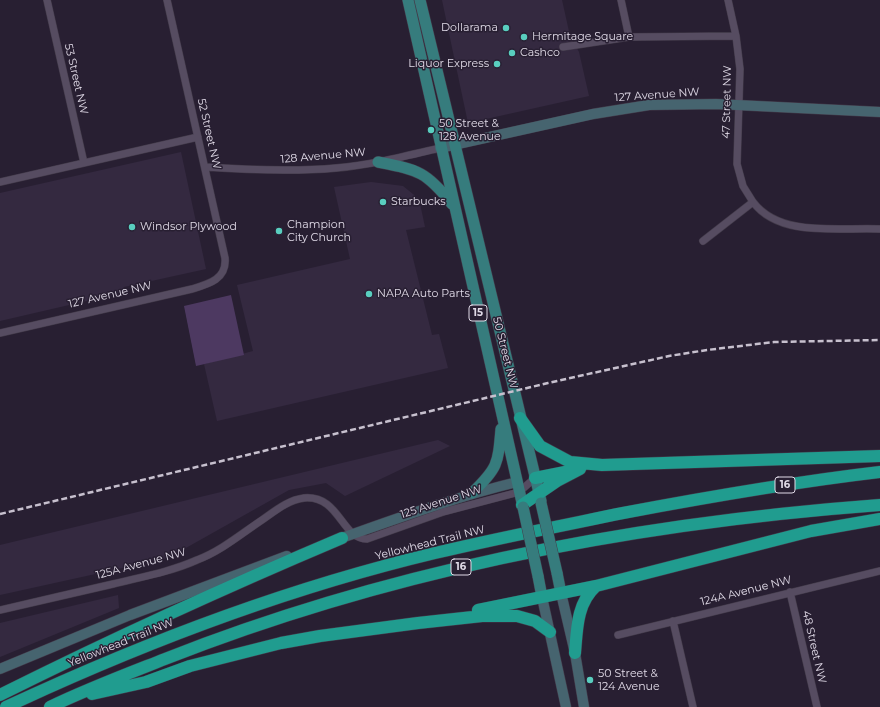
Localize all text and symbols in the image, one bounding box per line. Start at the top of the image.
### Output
place label: Dollarama [441,21,498,35]
marker: Dollarama [501,23,511,33]
place label: Hermitage Square [532,30,633,44]
marker: Hermitage Square [519,32,529,42]
street label: 53 Street NW [61,42,91,116]
place label: Cashco [520,46,560,60]
marker: Cashco [507,48,517,58]
place label: Liquor Express [408,57,489,71]
marker: Liquor Express [492,59,502,69]
street label: 47 Street NW [720,65,734,139]
street label: 127 Avenue NW [614,85,700,105]
street label: 52 Street NW [194,97,224,171]
place label: 50 Street & 128 Avenue [439,117,501,143]
marker: 50 Street & 128 Avenue [426,125,436,135]
street label: 128 Avenue NW [280,146,366,166]
place label: Starbucks [391,195,446,209]
marker: Starbucks [378,197,388,207]
place label: Champion City Church [287,218,351,244]
place label: Windsor Plywood [140,220,237,234]
marker: Windsor Plywood [127,222,137,232]
marker: Champion City Church [274,226,284,236]
street label: 127 Avenue NW [67,279,153,311]
place label: NAPA Auto Parts [377,287,470,301]
marker: NAPA Auto Parts [364,289,374,299]
road number: 15 [469,305,487,321]
street label: 50 Street NW [490,316,520,390]
road number: 16 [775,477,795,493]
street label: 125 Avenue NW [399,483,483,521]
street label: Yellowhead Trail NW [374,523,486,563]
street label: 125A Avenue NW [95,546,187,582]
road number: 16 [451,559,471,575]
street label: 124A Avenue NW [699,573,793,609]
street label: 48 Street NW [799,609,829,685]
street label: Yellowhead Trail NW [66,616,176,670]
place label: 50 Street & 124 Avenue [598,667,660,693]
marker: 50 Street & 124 Avenue [585,675,595,685]

